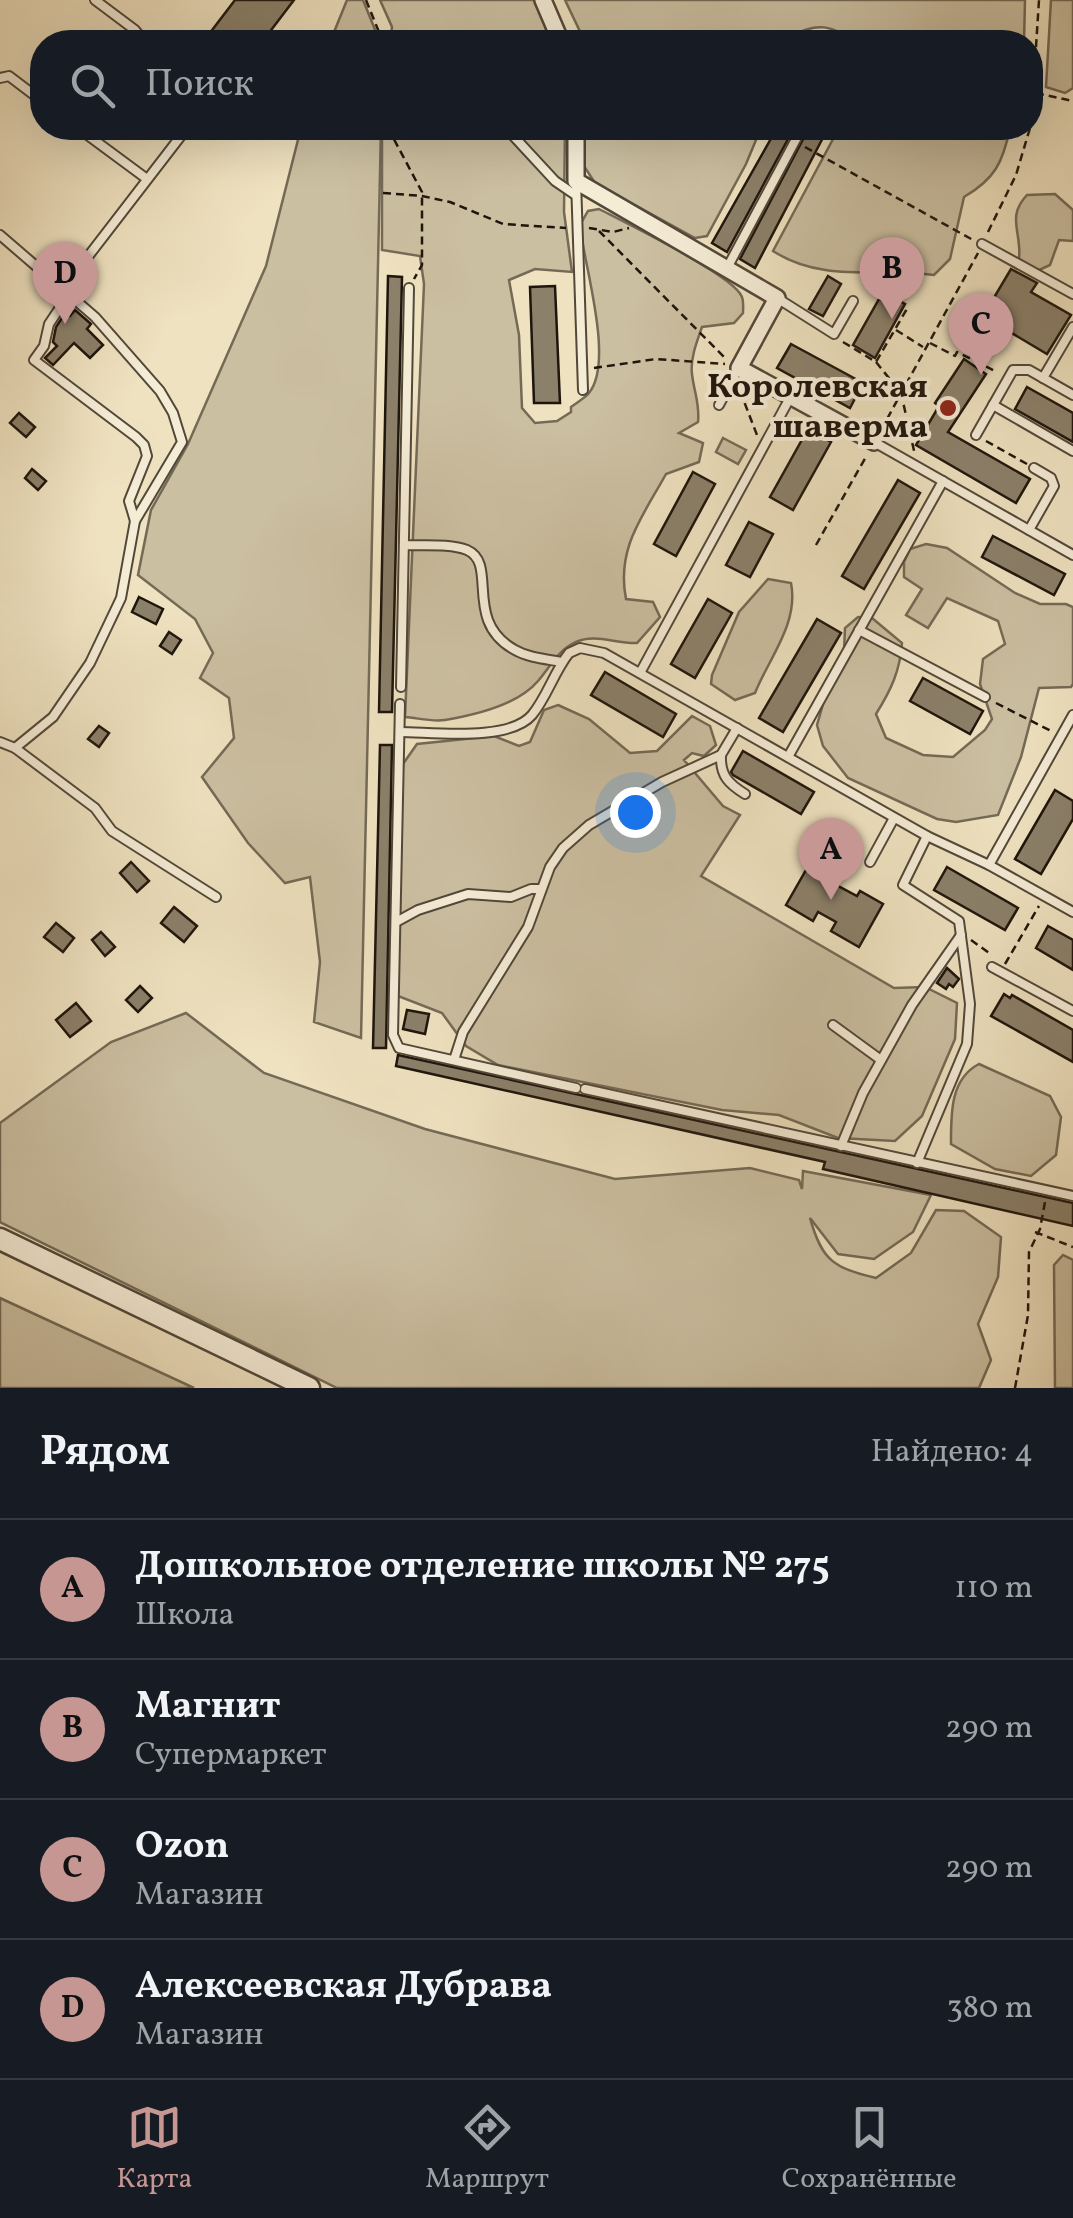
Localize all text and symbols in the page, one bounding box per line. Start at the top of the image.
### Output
search box [30,30,1043,140]
icon: search [65,58,120,113]
text: Поиск [145,59,254,112]
pin: B [860,236,924,319]
pin: D [32,242,98,324]
pin: C [948,292,1014,375]
place label: Королевская шаверма [707,364,928,452]
marker: Королевская шаверма [937,397,959,419]
your location [610,787,661,838]
pin: A [798,818,864,900]
text: Рядом [40,1424,170,1483]
text: Найдено: 4 [871,1431,1033,1475]
text: Дошкольное отделение школы № 275 [135,1541,830,1594]
text: A [61,1567,84,1611]
text: 110 m [954,1567,1033,1611]
text: Школа [135,1594,234,1638]
text: Магнит [135,1681,281,1734]
text: B [62,1707,83,1751]
text: 290 m [945,1707,1033,1751]
text: Супермаркет [135,1734,326,1778]
text: Ozon [135,1821,229,1874]
text: C [62,1847,83,1891]
text: 290 m [945,1847,1033,1891]
text: Магазин [135,1874,263,1918]
text: Алексеевская Дубрава [135,1961,552,2014]
text: D [61,1987,84,2031]
text: 380 m [946,1987,1033,2031]
text: Магазин [135,2014,263,2058]
tab: Карта [116,2100,192,2199]
tab: Маршрут [425,2100,549,2199]
tab: Сохранённые [782,2100,957,2199]

